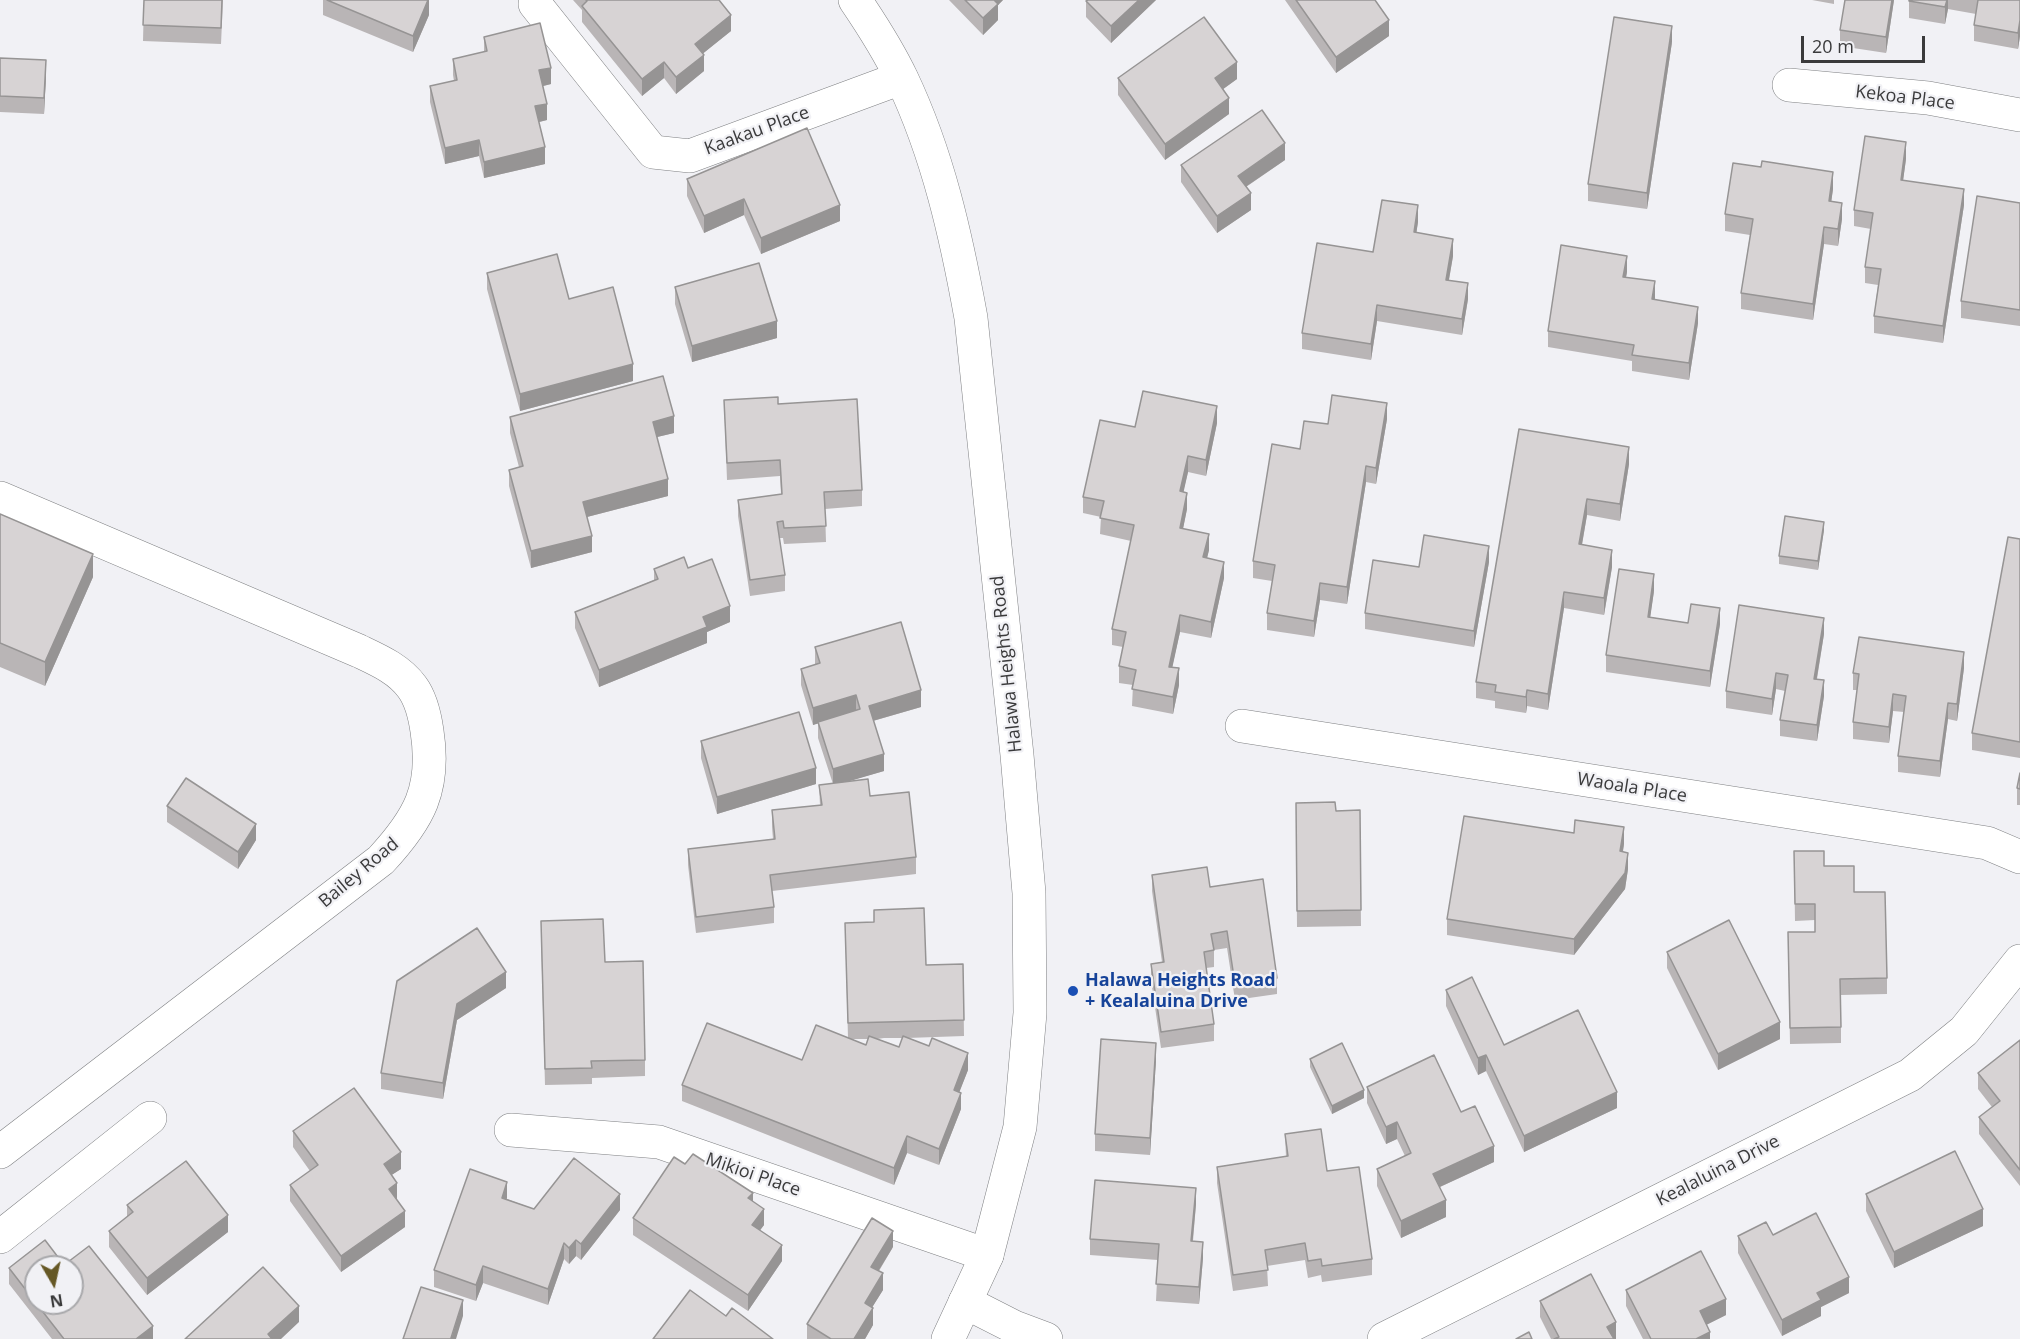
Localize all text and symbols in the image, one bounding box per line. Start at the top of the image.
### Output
scale bar [1804,24,1928,62]
text: 20 m [1812,34,1854,58]
street label: Kekoa Place [1854,81,1956,115]
street label: Kaakau Place [701,102,813,160]
street label: Halawa Heights Road [987,574,1027,754]
street label: Waoala Place [1576,769,1688,807]
street label: Bailey Road [315,833,403,913]
place label: Halawa Heights Road + Kealaluina Drive [1085,970,1276,1012]
marker: Halawa Heights Road + Kealaluina Drive [1066,984,1080,998]
street label: Kealaluina Drive [1653,1131,1783,1211]
street label: Mikioi Place [703,1149,803,1201]
north arrow [24,1255,84,1315]
text: N [48,1289,65,1313]

